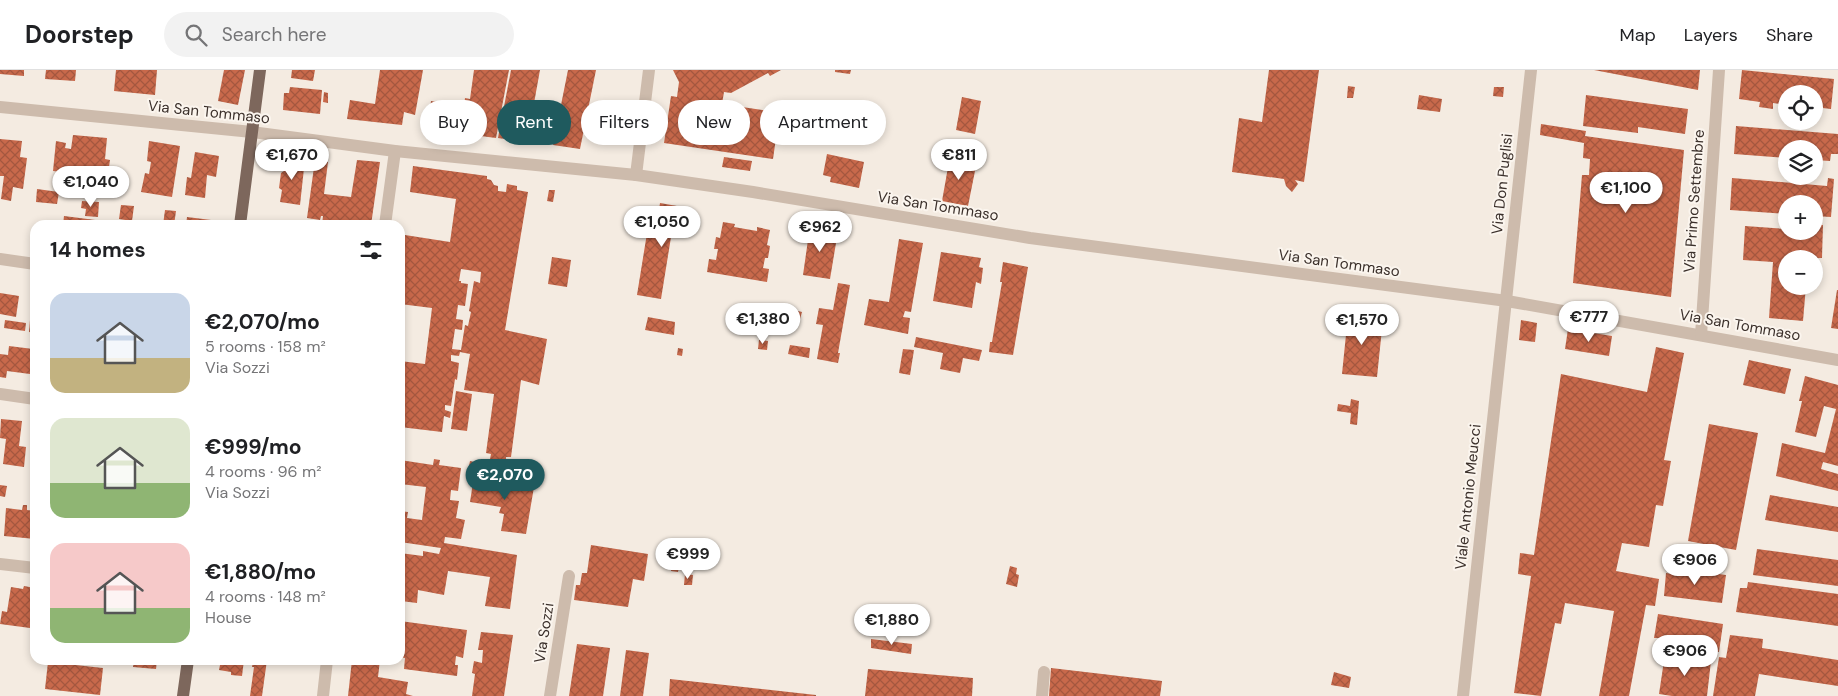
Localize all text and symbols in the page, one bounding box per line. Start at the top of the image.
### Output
search box [164,12,514,57]
text: Doorstep [25,19,134,50]
icon: search [182,21,210,49]
text: Search here [222,22,327,47]
text: Map [1620,23,1656,47]
text: Layers [1684,23,1738,47]
text: Share [1766,23,1813,47]
map controls [1778,85,1823,295]
button: locate [1778,85,1823,130]
street label: Via San Tommaso [147,96,271,128]
chip: Buy [420,100,487,145]
chip: Rent [497,100,571,145]
chip: Filters [581,100,668,145]
chip: New [678,100,750,145]
chip: Apartment [760,100,886,145]
street label: Via Primo Settembre [1679,129,1709,273]
street label: Via Don Puglisi [1487,133,1517,235]
pin: €1,670 [251,138,333,181]
pin: €811 [929,138,989,181]
button: layers [1778,140,1823,185]
text: €1,670 [266,144,318,165]
text: €811 [942,144,976,165]
pin: €1,040 [50,166,132,208]
text: €1,040 [63,171,119,192]
pin: €1,100 [1585,172,1667,214]
text: €1,100 [1601,177,1651,198]
street label: Via San Tommaso [876,187,1000,225]
button: + [1778,195,1823,240]
pin: €1,050 [621,206,703,248]
pin: €962 [790,210,850,253]
text: €1,050 [635,211,689,232]
text: €962 [799,216,841,237]
text: 14 homes [50,236,146,264]
icon: filters [357,236,385,264]
street label: Via San Tommaso [1277,245,1401,281]
button: − [1778,250,1823,295]
pin: €777 [1559,300,1619,343]
pin: €1,380 [722,302,804,345]
pin: €1,570 [1321,304,1403,346]
street label: Via San Tommaso [1678,305,1802,346]
text: €777 [1570,306,1608,327]
text: €2,070/mo [205,308,320,336]
text: €1,380 [736,308,790,329]
text: €1,570 [1336,309,1388,330]
icon: home [90,313,150,373]
text: 5 rooms · 158 m² [205,336,326,357]
text: Via Sozzi [205,357,270,378]
street label: Viale Antonio Meucci [1450,423,1486,571]
text: €999/mo [205,433,302,461]
icon: home [90,438,150,498]
pin: €2,070 [464,458,546,501]
text: 4 rooms · 96 m² [205,461,321,482]
text: €2,070 [477,464,533,485]
text: Via Sozzi [205,482,270,503]
pin: €999 [658,538,718,580]
text: €999 [666,543,710,564]
pin: €906 [1665,544,1725,586]
text: €906 [1673,549,1717,570]
text: €1,880/mo [205,558,316,586]
icon: home [90,563,150,623]
text: 4 rooms · 148 m² [205,586,326,607]
street label: Via Sozzi [529,601,559,665]
pin: €1,880 [851,604,933,646]
text: House [205,607,252,628]
text: €1,880 [865,609,919,630]
pin: €906 [1655,634,1715,677]
text: €906 [1663,640,1707,661]

